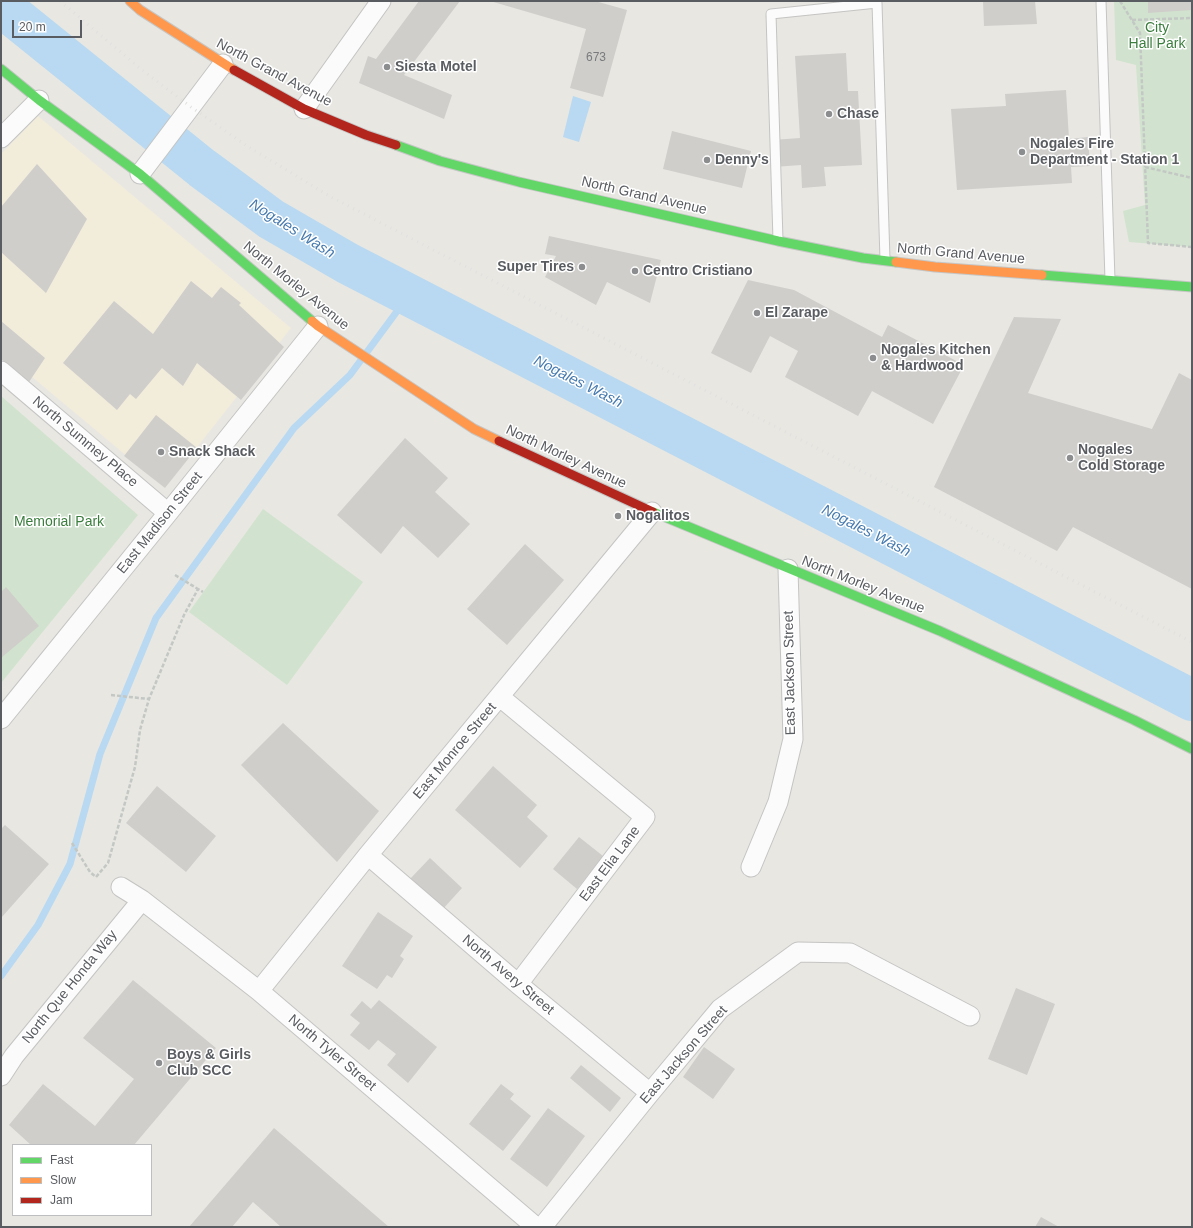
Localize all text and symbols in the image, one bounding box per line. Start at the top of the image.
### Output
scale bar [14,12,84,38]
text: 20 m [19,20,46,34]
park label: City Hall Park [1129,20,1185,52]
street label: North Grand Avenue [213,36,335,110]
house number: 673 [586,51,606,65]
place label: Siesta Motel [395,59,477,75]
marker: Siesta Motel [382,62,392,72]
place label: Chase [837,106,879,122]
marker: Chase [824,109,834,119]
place label: Nogales Fire Department - Station 1 [1030,136,1179,168]
marker: Nogales Fire Department - Station 1 [1017,147,1027,157]
place label: Denny's [715,152,769,168]
marker: Denny's [702,155,712,165]
street label: North Grand Avenue [580,173,708,219]
water label: Nogales Wash [246,196,338,262]
street label: North Morley Avenue [240,238,352,334]
street label: North Grand Avenue [896,240,1026,268]
place label: Super Tires [497,259,574,275]
marker: Super Tires [577,262,587,272]
place label: Centro Cristiano [643,263,753,279]
marker: Centro Cristiano [630,266,640,276]
place label: El Zarape [765,305,828,321]
marker: El Zarape [752,308,762,318]
place label: Nogales Kitchen & Hardwood [881,342,991,374]
water label: Nogales Wash [531,352,625,412]
marker: Nogales Kitchen & Hardwood [868,353,878,363]
street label: North Summey Place [29,393,141,491]
street label: North Morley Avenue [503,422,629,492]
place label: Nogales Cold Storage [1078,442,1165,474]
place label: Snack Shack [169,444,255,460]
marker: Snack Shack [156,447,166,457]
marker: Nogales Cold Storage [1065,453,1075,463]
street label: East Madison Street [114,469,206,577]
water label: Nogales Wash [819,501,913,561]
place label: Nogalitos [626,508,690,524]
marker: Nogalitos [613,511,623,521]
park label: Memorial Park [14,514,104,530]
street label: North Morley Avenue [799,553,927,617]
street label: East Jackson Street [781,611,799,735]
street label: East Monroe Street [410,699,500,803]
street label: East Elia Lane [576,823,644,905]
street label: North Que Honda Way [19,927,121,1047]
street label: North Avery Street [459,932,557,1018]
street label: East Jackson Street [637,1003,731,1107]
street label: North Tyler Street [285,1011,379,1095]
place label: Boys & Girls Club SCC [167,1047,251,1080]
marker: Boys & Girls Club SCC [154,1058,164,1068]
legend [12,1144,152,1216]
text: Fast [50,1153,73,1167]
text: Slow [50,1173,76,1187]
text: Jam [50,1193,73,1207]

